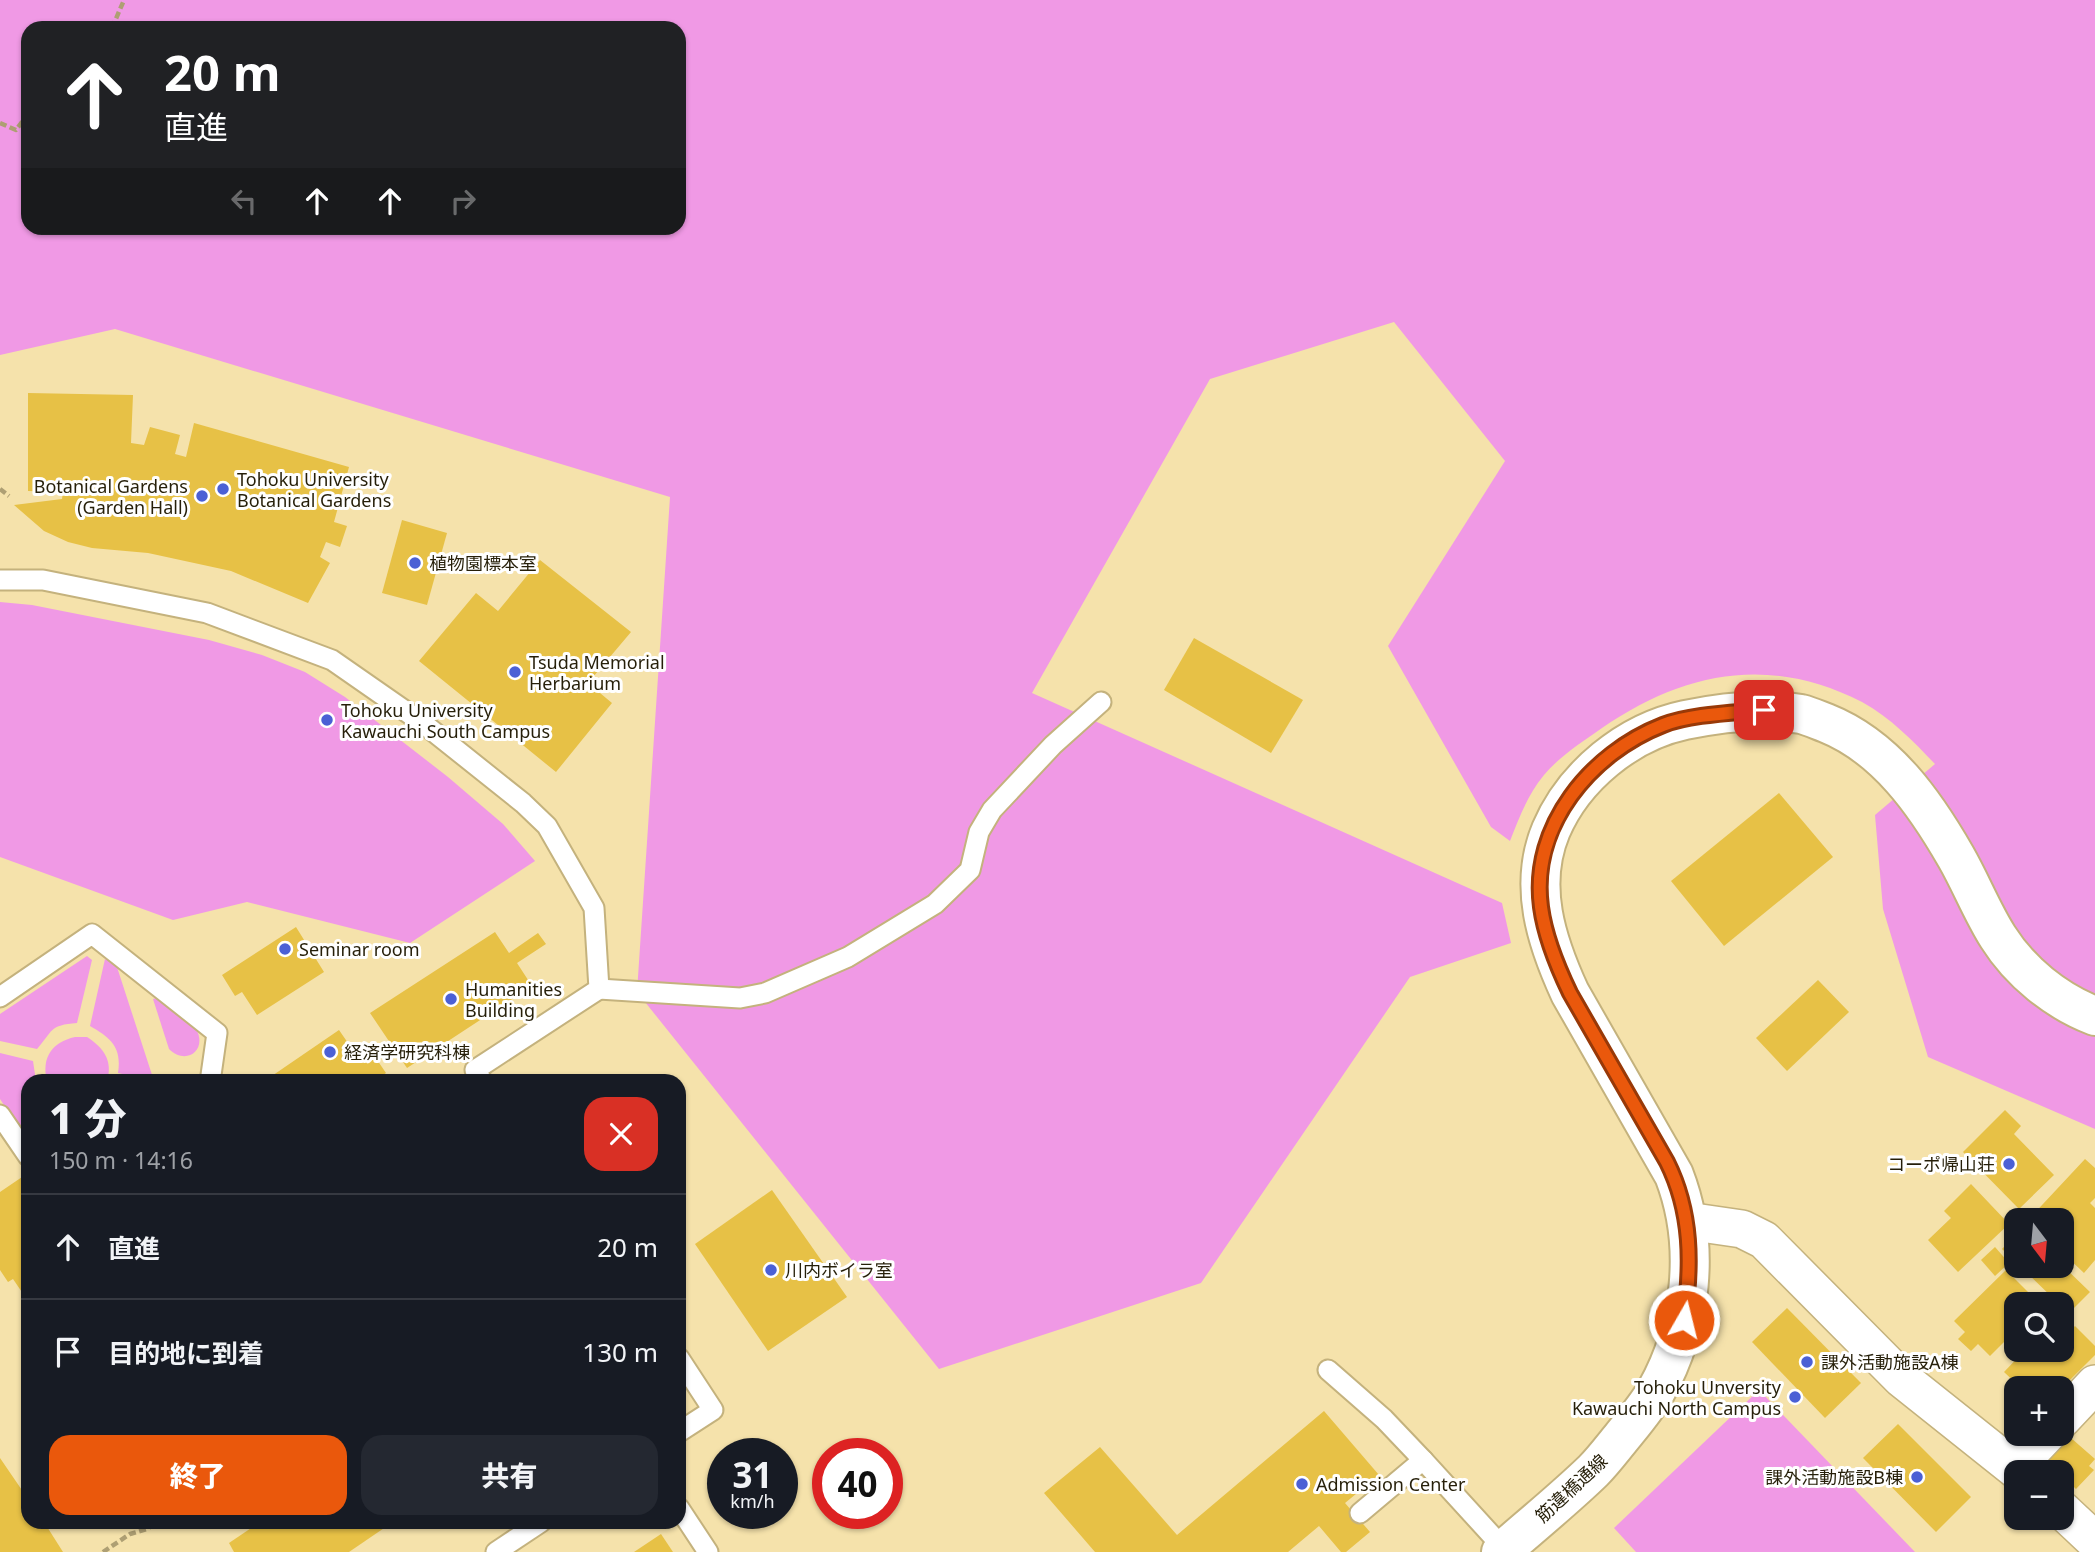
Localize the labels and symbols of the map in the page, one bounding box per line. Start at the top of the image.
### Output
place label: Tohoku University Botanical Gardens [237,467,391,512]
place label: Botanical Gardens (Garden Hall) [34,474,188,519]
marker: Tohoku University Botanical Gardens [215,481,231,497]
marker: Botanical Gardens (Garden Hall) [194,488,210,504]
place label: 植物園標本室 [429,551,537,575]
marker: 植物園標本室 [407,555,423,571]
place label: Tsuda Memorial Herbarium [529,650,665,695]
marker: Tsuda Memorial Herbarium [507,664,523,680]
pin [1734,680,1794,740]
place label: Tohoku University Kawauchi South Campus [341,698,550,743]
marker: Tohoku University Kawauchi South Campus [319,712,335,728]
place label: Seminar room [299,937,420,961]
marker: Seminar room [277,941,293,957]
place label: Humanities Building [465,977,562,1022]
marker: Humanities Building [443,991,459,1007]
place label: 経済学研究科棟 [344,1040,470,1064]
marker: 経済学研究科棟 [322,1044,338,1060]
place label: コーポ帰山荘 [1887,1152,1995,1176]
marker: コーポ帰山荘 [2001,1156,2017,1172]
north arrow [2004,1208,2074,1278]
place label: 川内ボイラ室 [785,1258,893,1282]
marker: 川内ボイラ室 [763,1262,779,1278]
position arrow [1647,1283,1721,1357]
place label: 課外活動施設A棟 [1821,1350,1959,1374]
marker: 課外活動施設A棟 [1799,1354,1815,1370]
place label: Tohoku Unversity Kawauchi North Campus [1572,1375,1782,1420]
marker: Tohoku Unversity Kawauchi North Campus [1787,1389,1803,1405]
speed limit sign: 40 [812,1438,903,1529]
street label: 筋違橋通線 [1530,1449,1612,1527]
place label: 課外活動施設B棟 [1765,1465,1903,1489]
marker: 課外活動施設B棟 [1909,1469,1925,1485]
place label: Admission Center [1316,1472,1466,1496]
marker: Admission Center [1294,1476,1310,1492]

